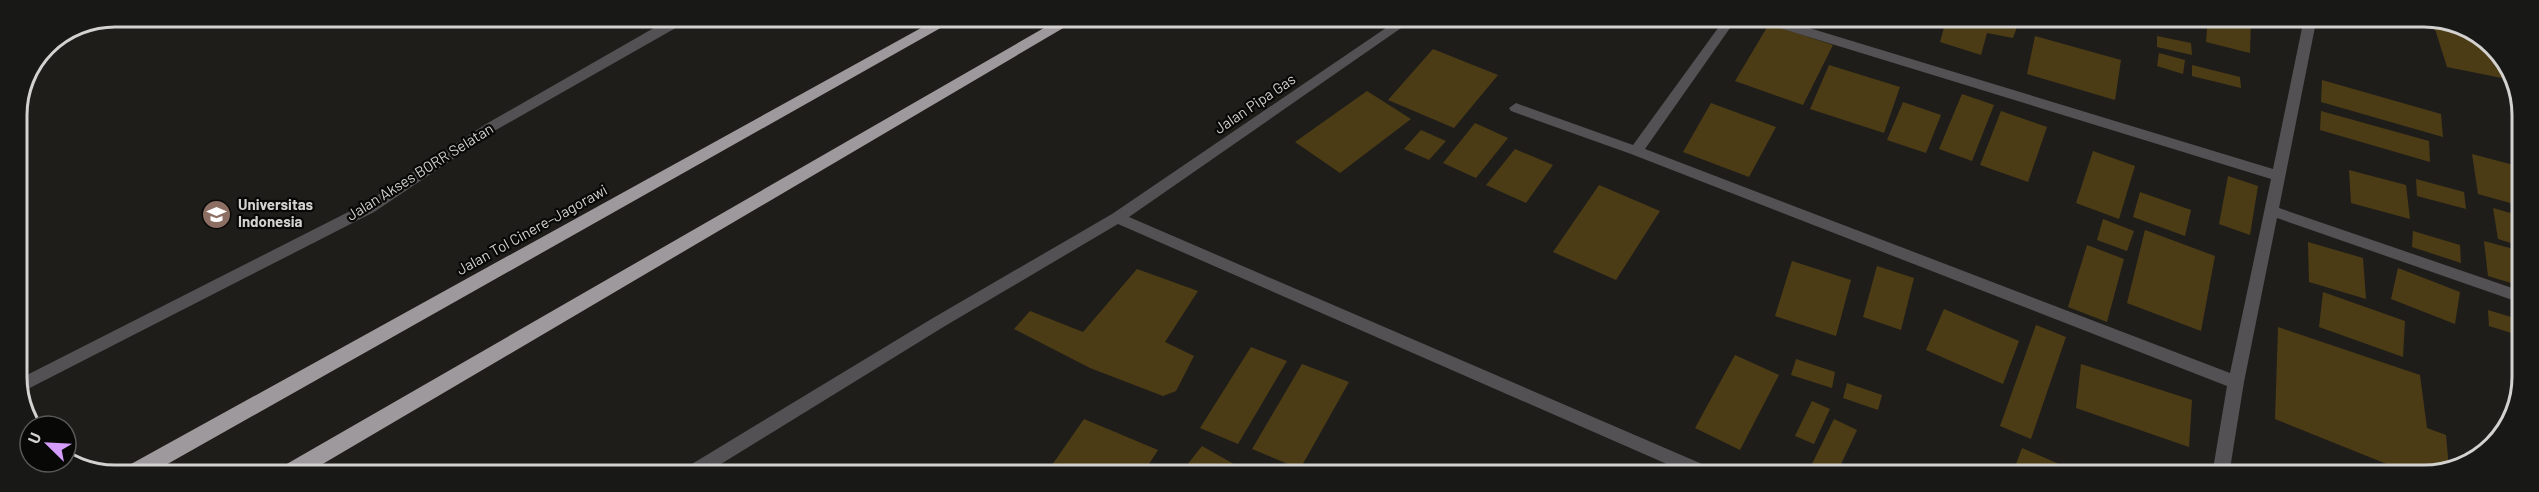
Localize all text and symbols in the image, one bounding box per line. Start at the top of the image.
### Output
street label: Jalan Pipa Gas [1210,69,1299,137]
street label: Jalan Akses BORR Selatan [343,119,496,224]
street label: Jalan Tol Cinere–Jagorawi [453,180,610,278]
place label: Universitas Indonesia [238,195,314,230]
school or university icon: Universitas Indonesia [201,198,233,230]
north arrow [18,414,78,474]
text: U [23,429,45,446]

